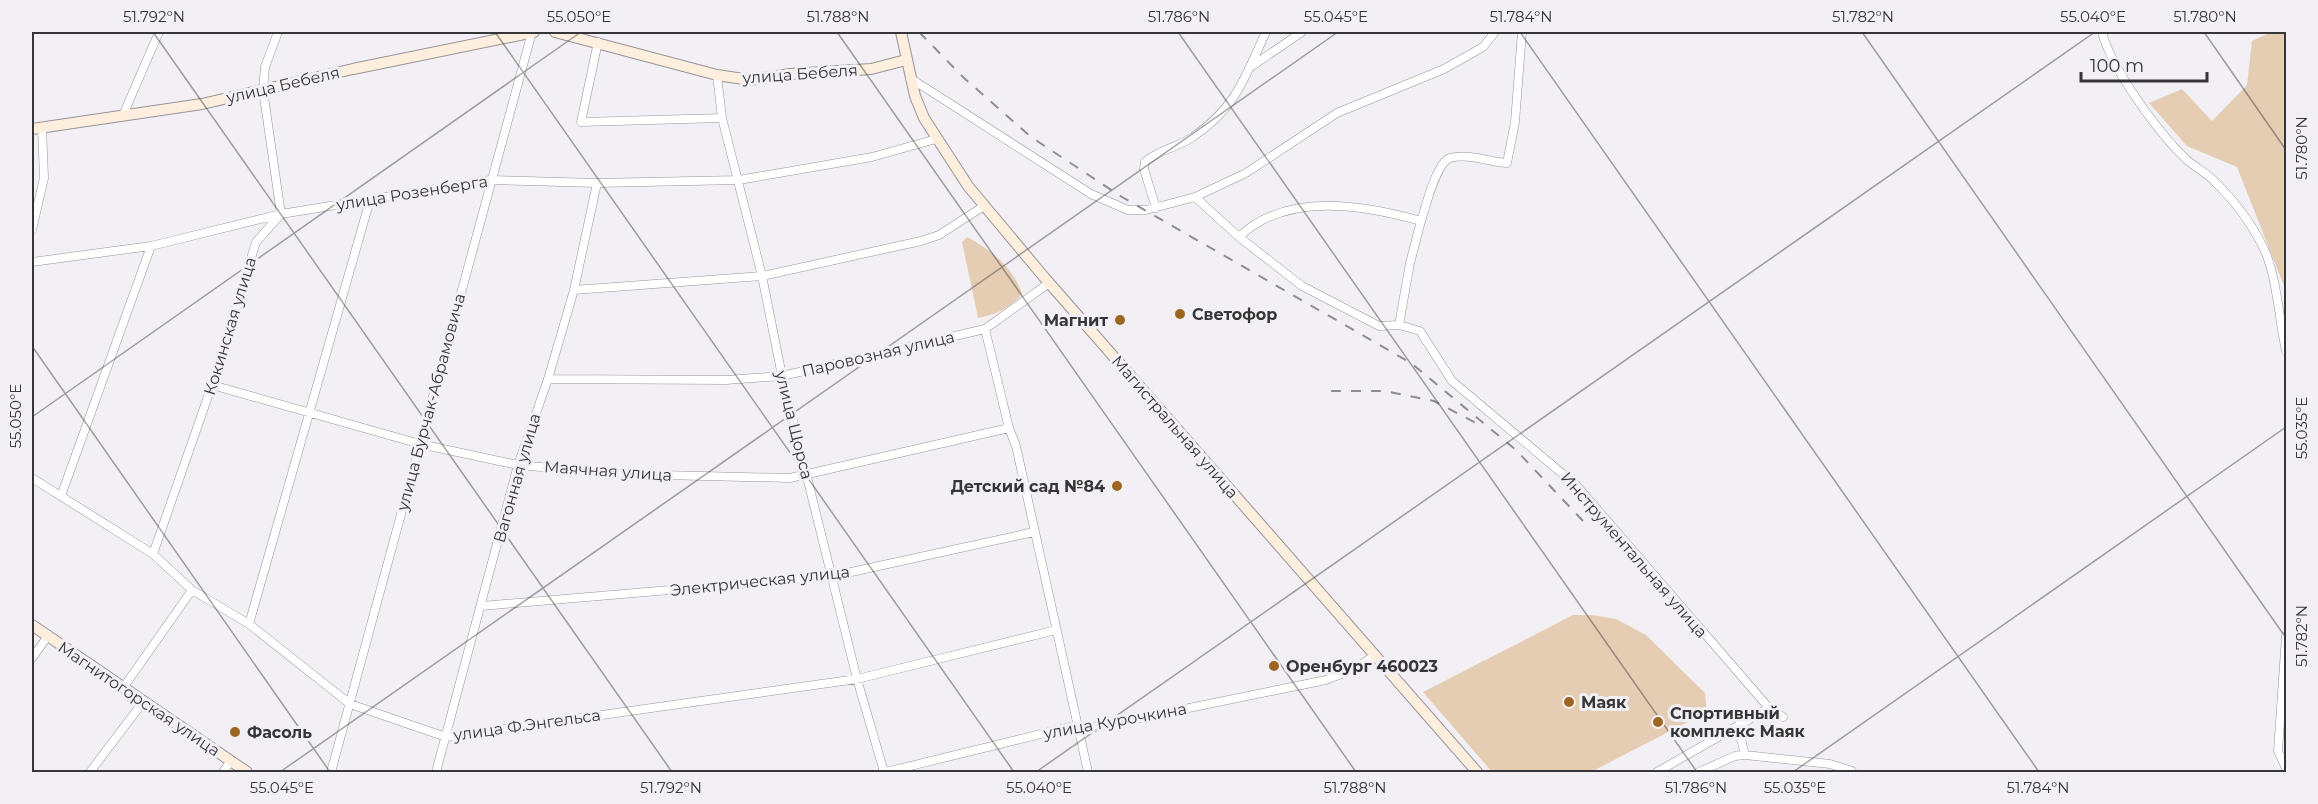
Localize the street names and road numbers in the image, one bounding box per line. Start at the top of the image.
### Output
street label: улица Бебеля [741,60,858,88]
street label: улица Бебеля [224,63,342,107]
street label: улица Розенберга [334,172,489,215]
street label: Кокинская улица [200,255,260,397]
street label: улица Бурчак-Абрамовича [393,291,469,514]
street label: Паровозная улица [800,327,956,381]
street label: Магистральная улица [1108,352,1242,502]
street label: улица Щорса [771,368,817,481]
street label: Вагонная улица [489,411,545,545]
street label: Маячная улица [544,457,672,485]
street label: Инструментальная улица [1557,468,1711,642]
street label: Электрическая улица [669,562,851,600]
street label: Магнитогорская улица [54,638,224,760]
street label: улица Курочкина [1041,699,1188,743]
street label: улица Ф.Энгельса [451,705,602,745]

